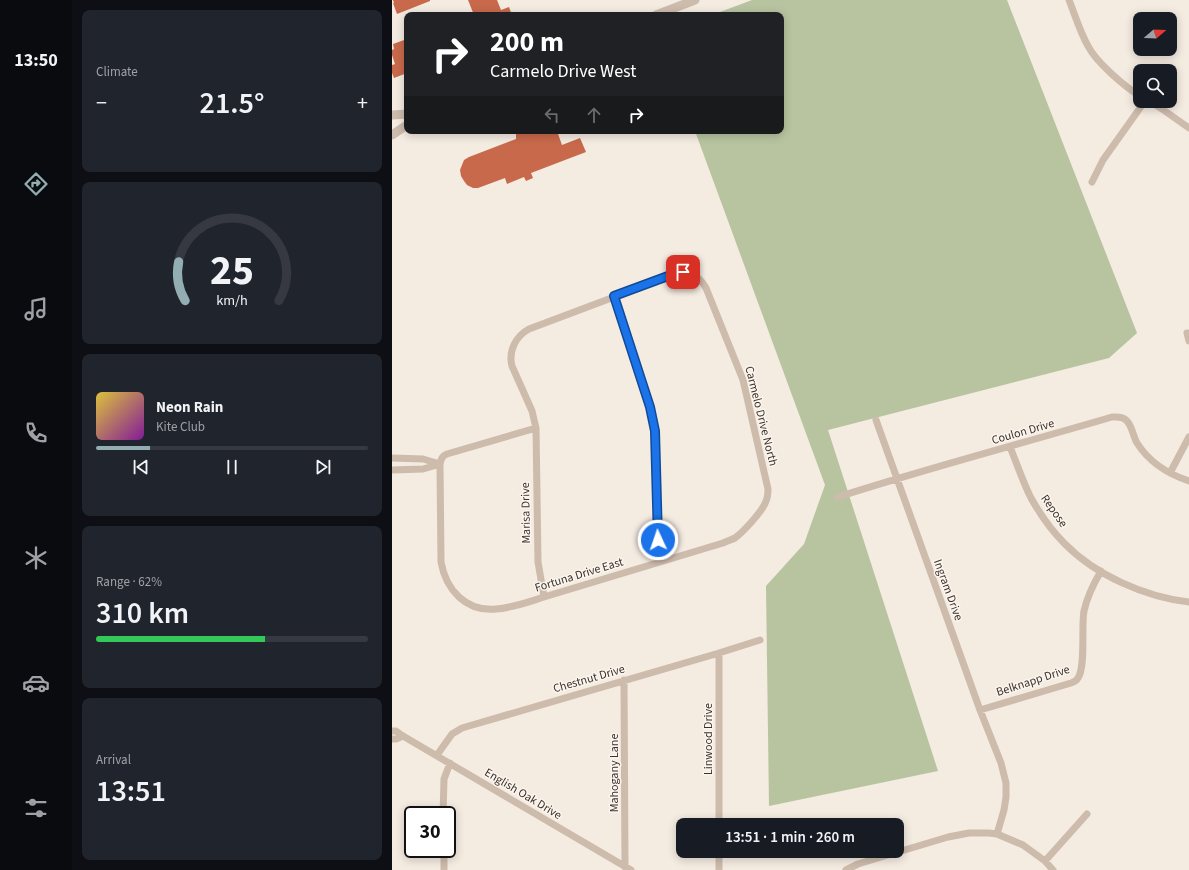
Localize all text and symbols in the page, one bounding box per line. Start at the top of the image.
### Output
north arrow [1133,12,1177,56]
map controls [1133,12,1177,108]
text: 200 m [490,22,564,62]
icon: right [424,28,476,80]
text: 13:50 [14,48,58,73]
text: Carmelo Drive West [490,59,636,84]
text: Climate [96,63,138,81]
button: search [1133,64,1177,108]
text: 21.5° [200,82,264,125]
text: − [96,87,107,119]
text: + [357,87,368,119]
icon: left [541,104,563,126]
icon: ahead [583,104,605,126]
icon: right [625,104,647,126]
icon: directions [22,170,50,198]
text: 25 [210,241,254,301]
pin [666,255,700,289]
icon: arrive [672,261,694,283]
text: km/h [216,290,248,311]
icon: music [22,295,50,323]
street label: Carmelo Drive North [740,364,782,468]
text: Neon Rain [156,397,223,418]
street label: Coulon Drive [990,415,1056,449]
text: Kite Club [156,418,205,436]
icon: phone [22,419,50,447]
icon: previous [130,456,152,478]
icon: pause [221,456,243,478]
icon: next [312,456,334,478]
street label: Marisa Drive [517,482,535,544]
street label: Repose [1036,491,1072,531]
position arrow [637,519,679,561]
icon: climate [22,544,50,572]
street label: Fortuna Drive East [533,553,625,597]
street label: Ingram Drive [929,557,967,623]
text: Range · 62% [96,573,162,591]
text: 310 km [96,592,189,635]
street label: Chestnut Drive [551,661,627,697]
street label: Belknapp Drive [994,661,1072,701]
icon: car [22,669,50,697]
street label: Linwood Drive [700,703,717,775]
street label: Mahogany Lane [606,734,623,812]
text: Arrival [96,751,131,769]
street label: English Oak Drive [481,764,565,824]
text: 13:51 [96,770,166,813]
icon: filters [22,794,50,822]
speed limit sign: 30 [404,806,456,858]
text: 13:51 · 1 min · 260 m [725,827,855,848]

